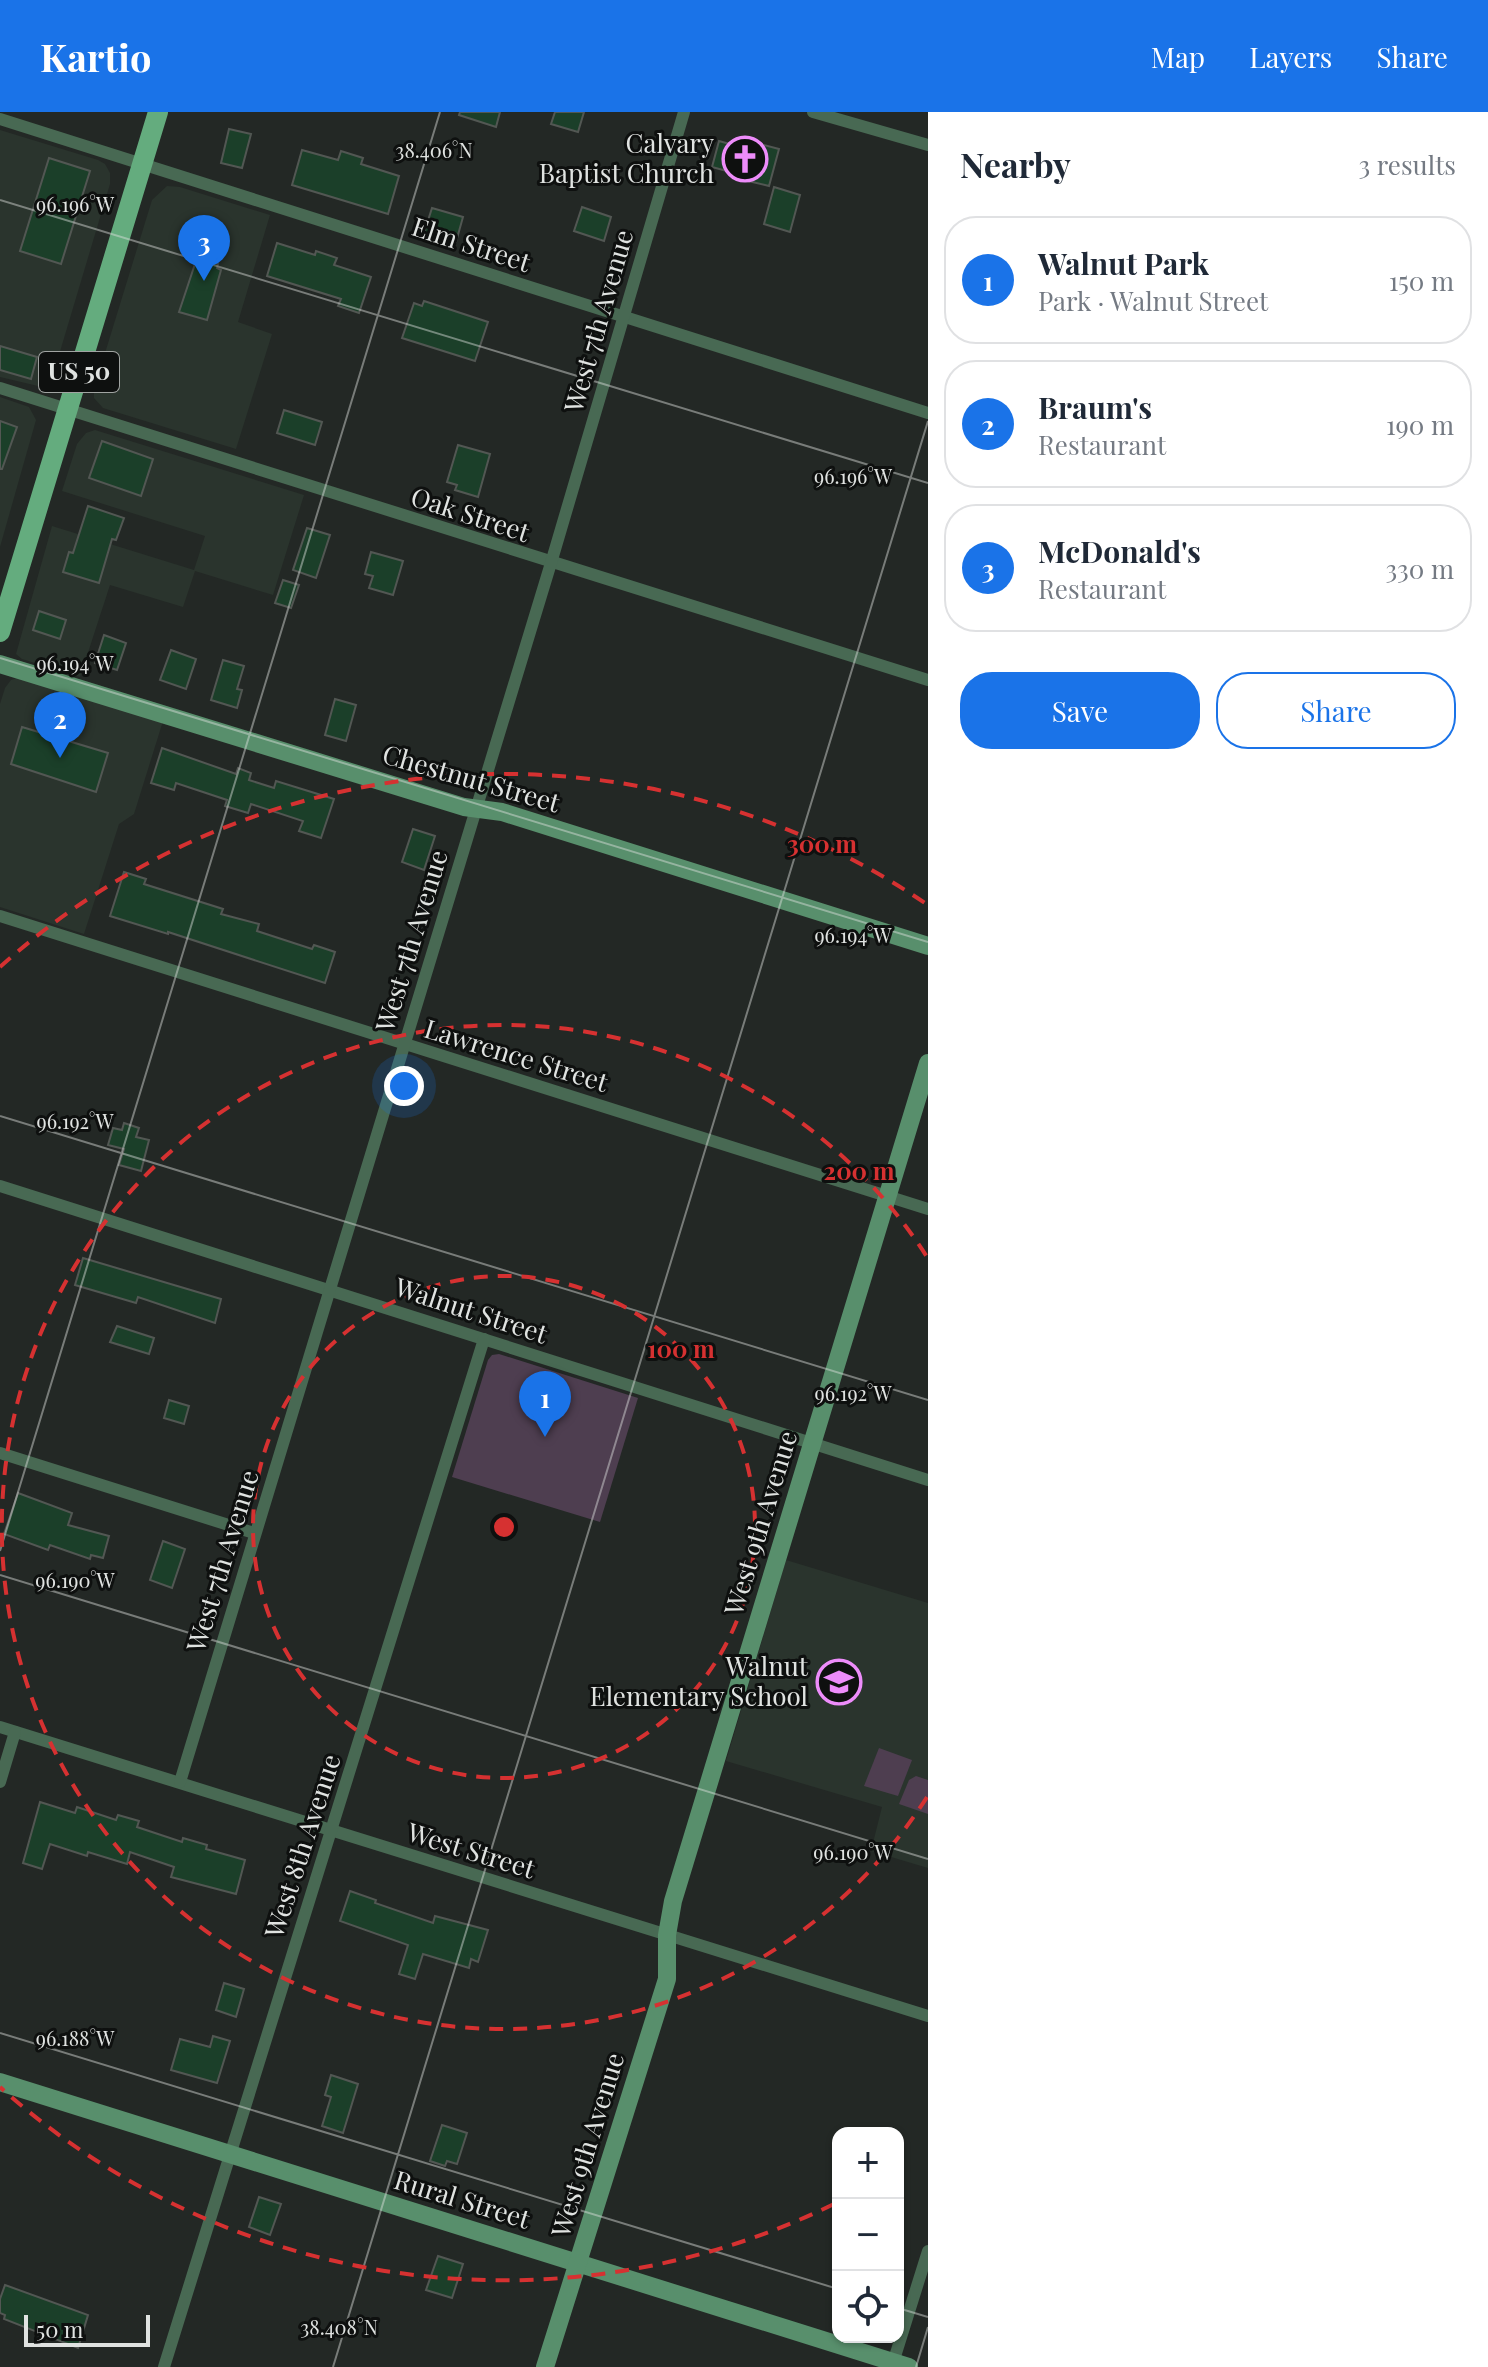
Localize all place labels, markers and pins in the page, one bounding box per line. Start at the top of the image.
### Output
place label: Calvary Baptist Church [539,125,714,190]
church icon: Calvary Baptist Church [721,135,769,183]
pin: 3 [178,215,230,281]
pin: 2 [34,692,86,758]
pin: 1 [519,1371,571,1437]
centre of rings [490,1513,518,1541]
place label: Walnut Elementary School [590,1648,809,1713]
school or university icon: Walnut Elementary School [815,1658,863,1706]

